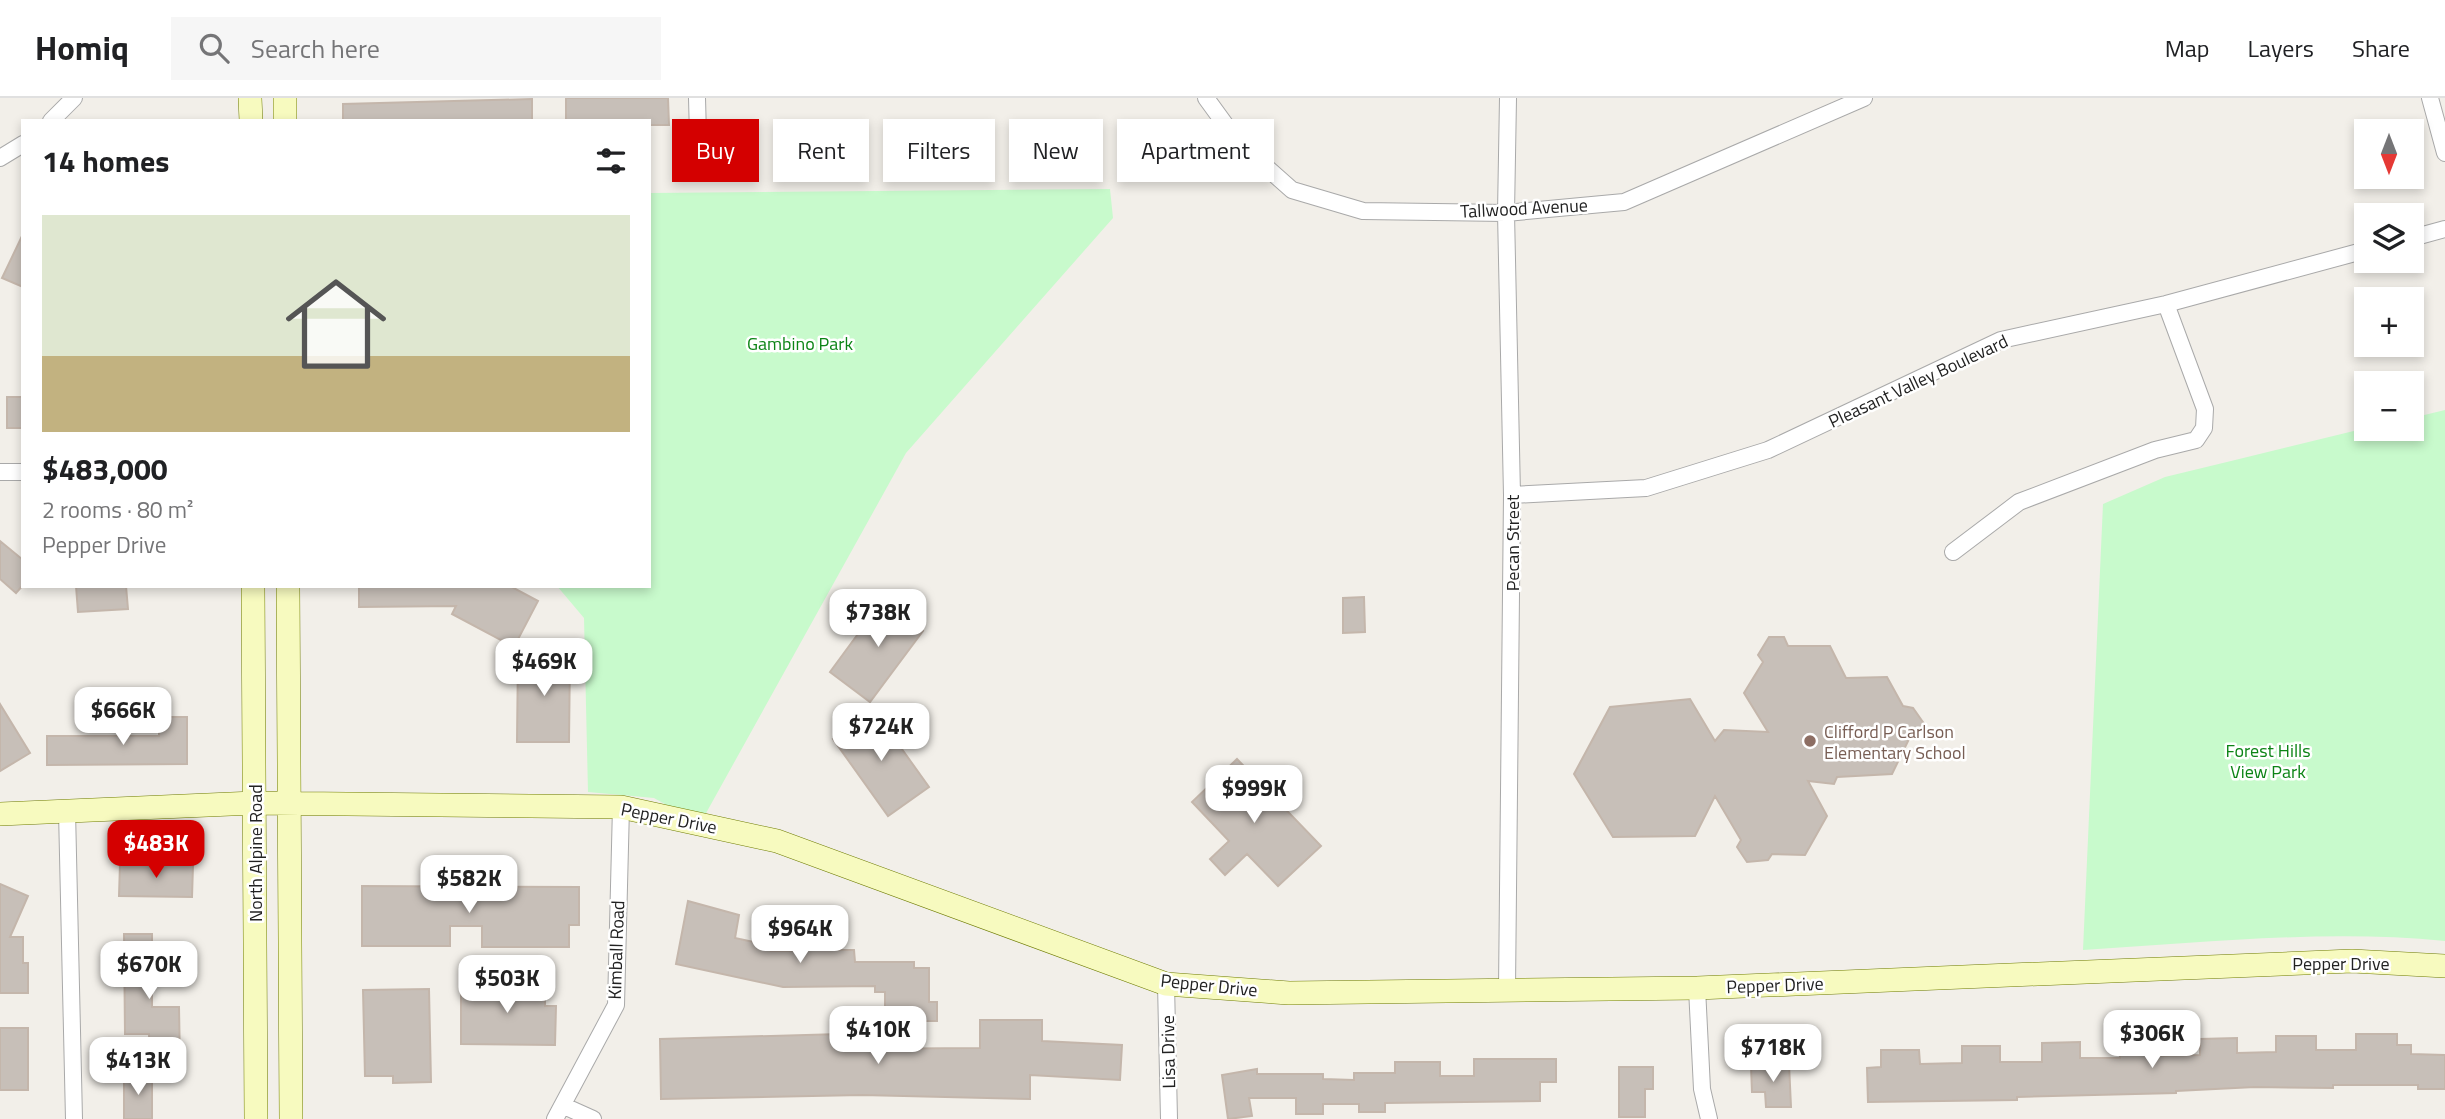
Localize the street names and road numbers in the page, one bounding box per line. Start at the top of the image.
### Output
street label: Tallwood Avenue [1460,191,1588,225]
street label: Pleasant Valley Boulevard [1824,327,2012,435]
street label: Pecan Street [1499,494,1526,591]
street label: North Alpine Road [242,784,269,922]
street label: Pepper Drive [619,795,719,841]
street label: Kimball Road [601,900,631,1000]
street label: Pepper Drive [2292,950,2390,977]
street label: Pepper Drive [1159,966,1259,1004]
street label: Pepper Drive [1726,970,1824,1000]
street label: Lisa Drive [1154,1015,1182,1089]

